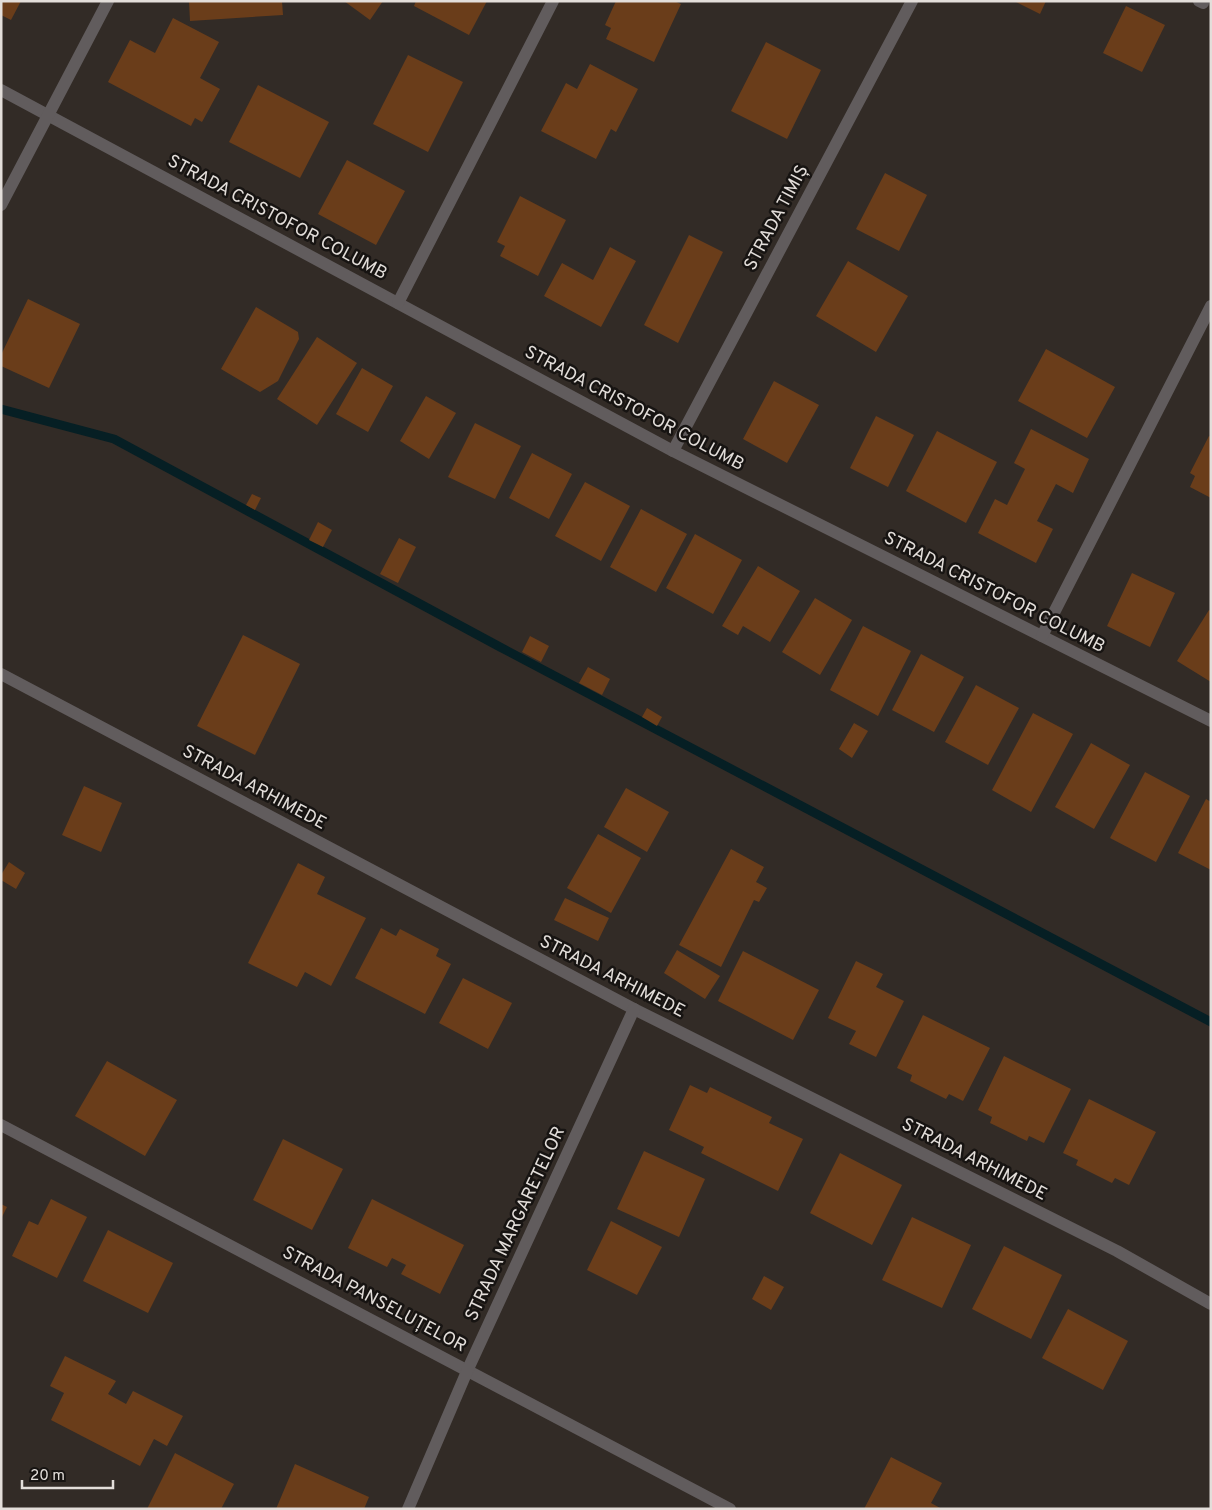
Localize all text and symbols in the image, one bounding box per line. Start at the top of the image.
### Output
street label: STRADA CRISTOFOR COLUMB [163,150,391,286]
street label: STRADA TIMIȘ [740,161,814,275]
street label: STRADA CRISTOFOR COLUMB [520,341,748,477]
street label: STRADA CRISTOFOR COLUMB [879,527,1109,659]
street label: STRADA ARHIMEDE [178,740,330,836]
street label: STRADA ARHIMEDE [535,930,689,1024]
street label: STRADA ARHIMEDE [897,1113,1051,1207]
street label: STRADA MARGARETELOR [461,1123,571,1325]
street label: STRADA PANSELUȚELOR [278,1242,470,1358]
scale bar [22,1458,114,1490]
text: 20 m [30,1467,65,1486]

